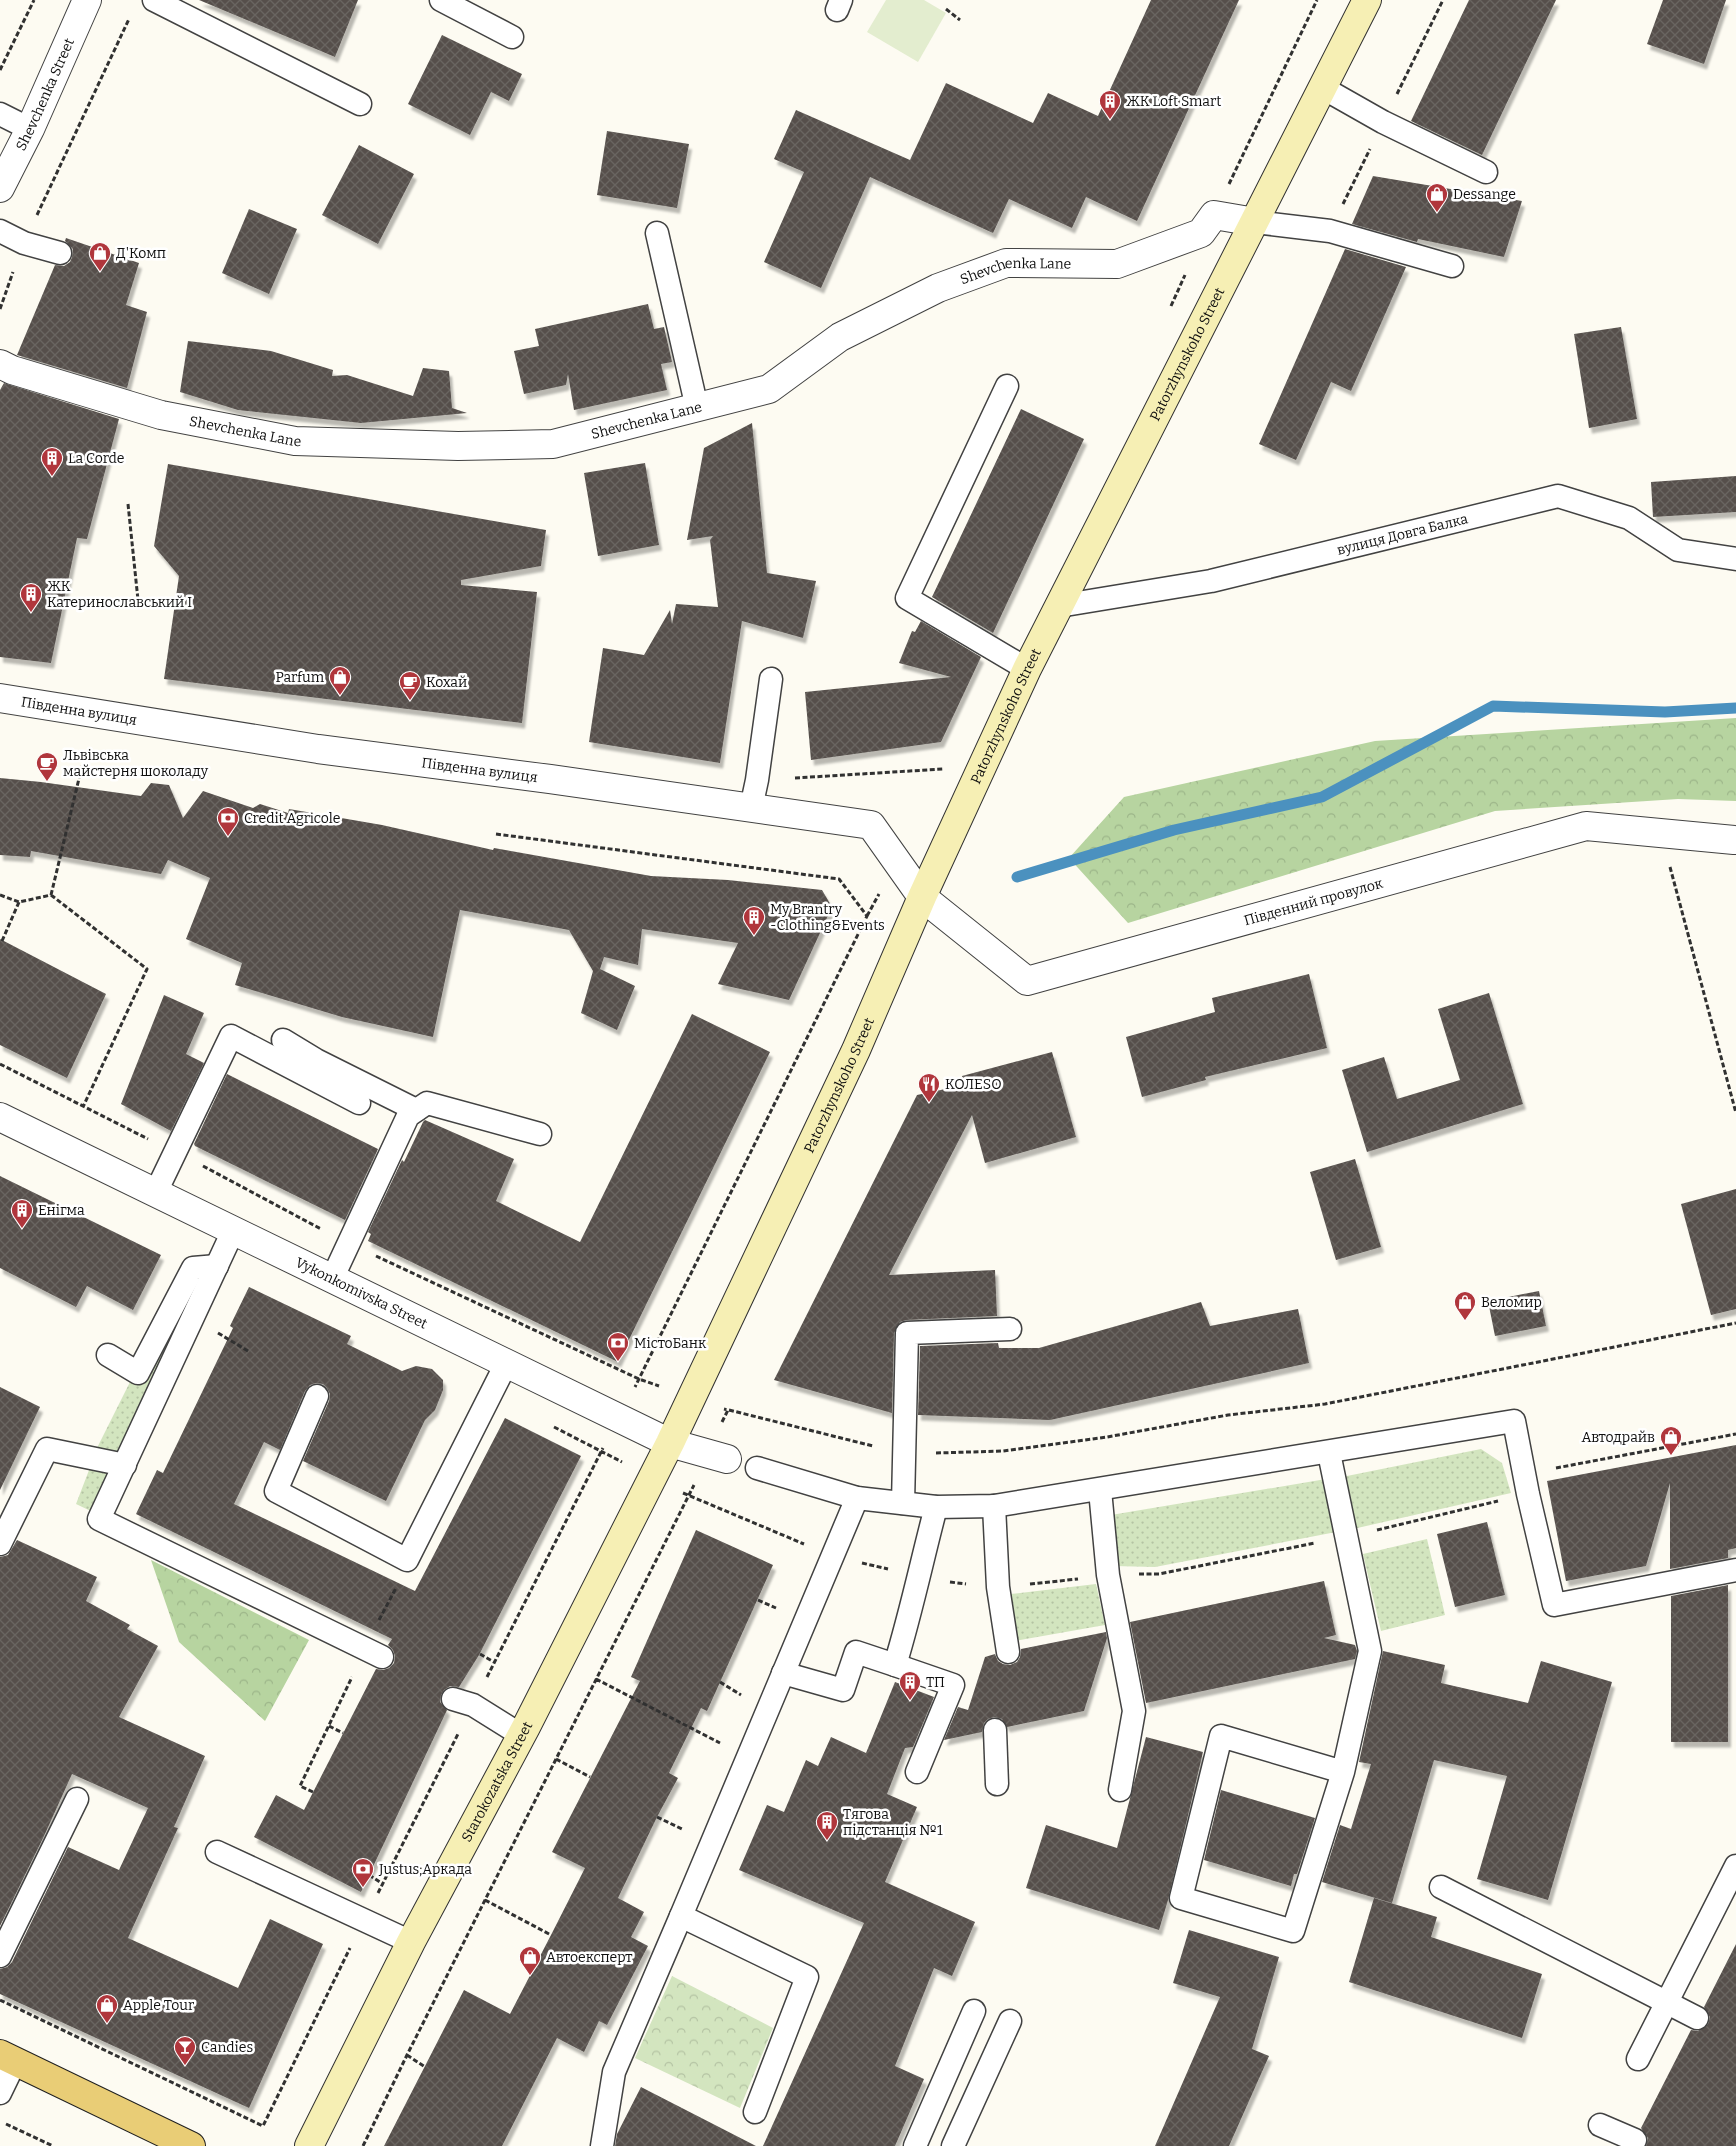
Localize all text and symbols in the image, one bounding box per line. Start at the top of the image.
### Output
street label: Shevchenka Street [12,36,78,154]
building icon: ЖК Loft Smart [1098,89,1122,120]
place label: ЖК Loft Smart [1126,93,1221,110]
shop icon: Dessange [1425,182,1449,213]
place label: Dessange [1453,186,1516,203]
shop icon: Д'Комп [88,241,112,272]
place label: Д'Комп [116,245,166,262]
street label: Shevchenka Lane [958,255,1071,288]
street label: Patorzhynskoho Street [1147,285,1228,424]
street label: Shevchenka Lane [589,398,704,443]
street label: Shevchenka Lane [188,413,302,450]
building icon: La Corde [40,446,64,477]
place label: La Corde [68,450,125,467]
street label: вулиця Довга Балка [1335,510,1470,559]
place label: ЖК Катеринославський I [47,578,192,611]
building icon: ЖК Катеринославський I [19,582,43,613]
street label: Patorzhynskoho Street [967,646,1045,787]
shop icon: Parfum [328,665,352,696]
place label: Parfum [275,669,325,686]
cafe icon: Кохай [398,670,422,701]
place label: Кохай [426,674,467,691]
street label: Південна вулиця [20,694,138,729]
place label: Львівська майстерня шоколаду [63,747,209,780]
cafe icon: Львівська майстерня шоколаду [35,751,59,782]
street label: Південна вулиця [420,754,539,786]
bank icon: Credit Agricole [216,806,240,837]
place label: Credit Agricole [244,810,341,827]
street label: Південний провулок [1242,875,1385,929]
place label: My Brantry -Clothing&Events [770,901,885,934]
building icon: My Brantry -Clothing&Events [742,905,766,936]
street label: Patorzhynskoho Street [801,1015,878,1156]
restaurant icon: КОЛЕSO [917,1072,941,1103]
place label: КОЛЕSO [945,1076,1002,1093]
building icon: Енігма [10,1198,34,1229]
place label: Енігма [38,1202,85,1219]
street label: Vykonkomivska Street [292,1254,430,1333]
shop icon: Веломир [1453,1290,1477,1321]
place label: Веломир [1481,1294,1542,1311]
bank icon: МістоБанк [606,1331,630,1362]
place label: МістоБанк [634,1335,707,1352]
shop icon: Автодрайв [1659,1425,1683,1456]
place label: Автодрайв [1582,1429,1655,1446]
building icon: ТП [898,1670,922,1701]
place label: ТП [926,1674,945,1691]
street label: Starokozatska Street [458,1719,536,1845]
place label: Тягова підстанція №1 [843,1806,943,1839]
building icon: Тягова підстанція №1 [815,1810,839,1841]
bank icon: Justus;Аркада [351,1857,375,1888]
place label: Justus;Аркада [378,1861,472,1878]
shop icon: Автоексперт [518,1945,542,1976]
place label: Автоексперт [546,1949,633,1966]
shop icon: Apple Tour [95,1993,119,2024]
place label: Apple Tour [123,1997,194,2014]
bar icon: Candies [173,2035,197,2066]
place label: Candies [201,2039,253,2056]

